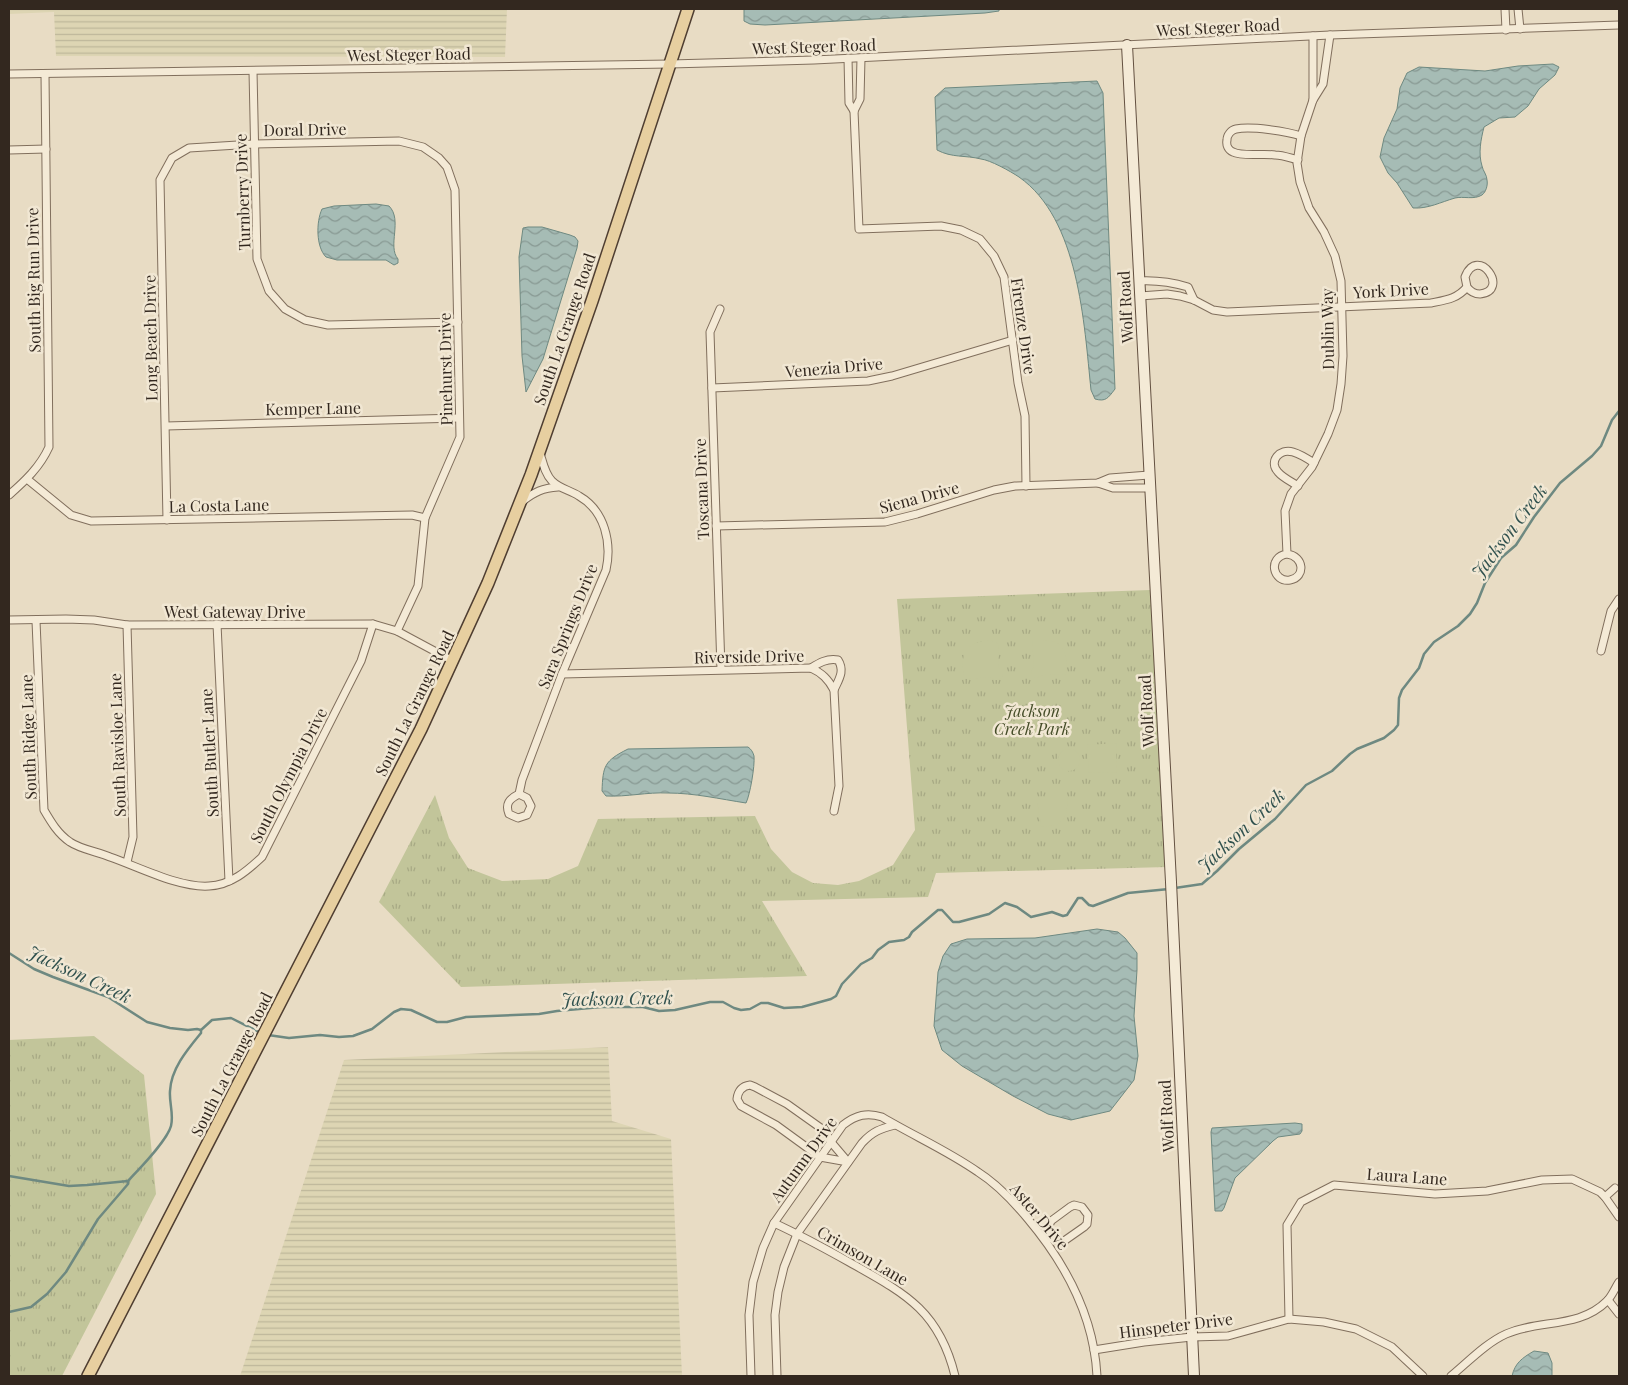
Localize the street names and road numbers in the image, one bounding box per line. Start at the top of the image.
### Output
street label: West Steger Road [1155,13,1280,41]
street label: West Steger Road [751,33,876,59]
street label: West Steger Road [346,42,471,66]
street label: Doral Drive [263,118,347,140]
street label: Turnberry Drive [229,133,255,251]
street label: South Big Run Drive [21,207,45,353]
street label: South La Grange Road [528,250,600,408]
street label: Wolf Road [1113,270,1137,345]
street label: Long Beach Drive [138,275,162,401]
street label: Firenze Drive [1007,276,1041,376]
street label: York Drive [1352,278,1429,303]
street label: Dublin Way [1316,288,1338,370]
street label: Pinehurst Drive [434,312,456,426]
street label: Venezia Drive [783,352,884,382]
street label: Kemper Lane [265,397,361,419]
street label: Toscana Drive [689,438,713,540]
street label: Siena Drive [877,476,961,518]
street label: La Costa Lane [169,494,269,516]
street label: Sara Springs Drive [532,560,602,692]
street label: West Gateway Drive [163,601,306,622]
street label: South La Grange Road [370,627,458,779]
street label: Riverside Drive [694,645,804,667]
street label: South Ravisloe Lane [104,673,130,817]
street label: South Ridge Lane [15,674,41,800]
street label: Wolf Road [1134,674,1158,749]
street label: South Butler Lane [195,688,223,818]
street label: South Olympia Drive [245,704,331,846]
street label: South La Grange Road [185,988,277,1140]
street label: Wolf Road [1154,1079,1178,1154]
street label: Autumn Drive [764,1112,841,1207]
street label: Laura Lane [1366,1163,1448,1189]
street label: Aster Drive [1005,1177,1074,1254]
street label: Crimson Lane [814,1221,912,1289]
street label: Hinspeter Drive [1118,1308,1234,1342]

